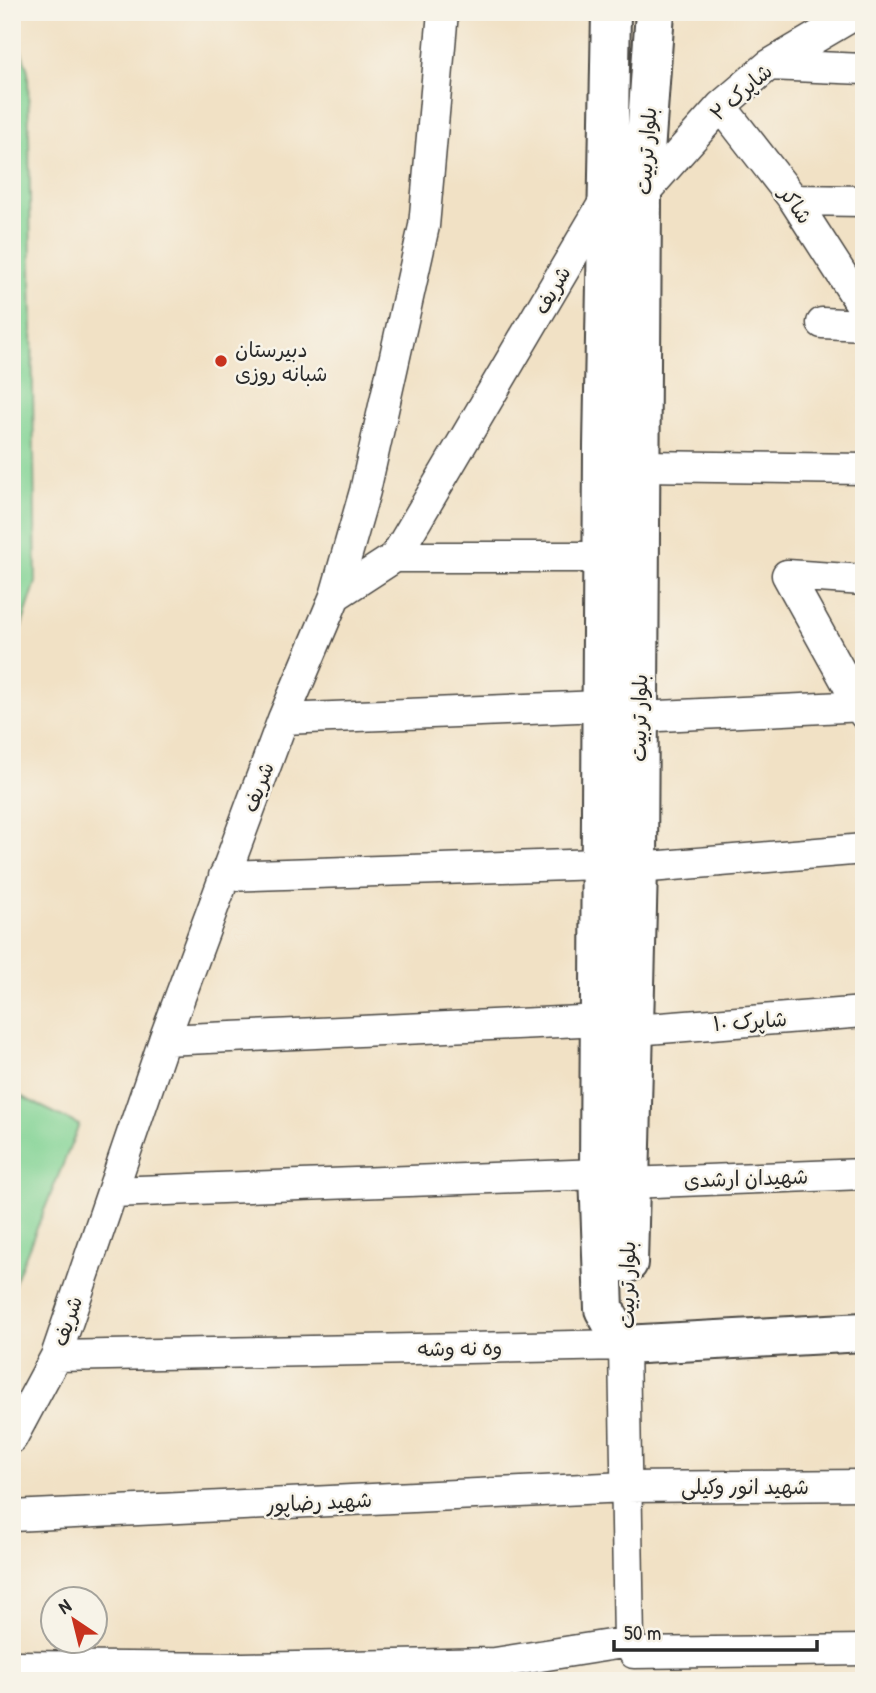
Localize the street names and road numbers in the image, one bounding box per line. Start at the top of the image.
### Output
street label: شاپرک ۲ [704,57,778,127]
street label: بلوار تربیت [628,106,664,196]
street label: شاکر [772,179,819,230]
street label: شریف [527,260,577,320]
street label: بلوار تربیت [624,674,654,762]
street label: شریف [235,758,281,816]
street label: شاپرک ۱۰ [712,1004,788,1038]
street label: شهیدان ارشدی [683,1161,809,1195]
street label: بلوار تربیت [612,1241,642,1329]
street label: شریف [45,1292,89,1350]
street label: وه نه وشه [417,1333,503,1363]
street label: شهید انور وکیلی [681,1472,809,1501]
street label: شهید رضاپور [264,1485,373,1519]

